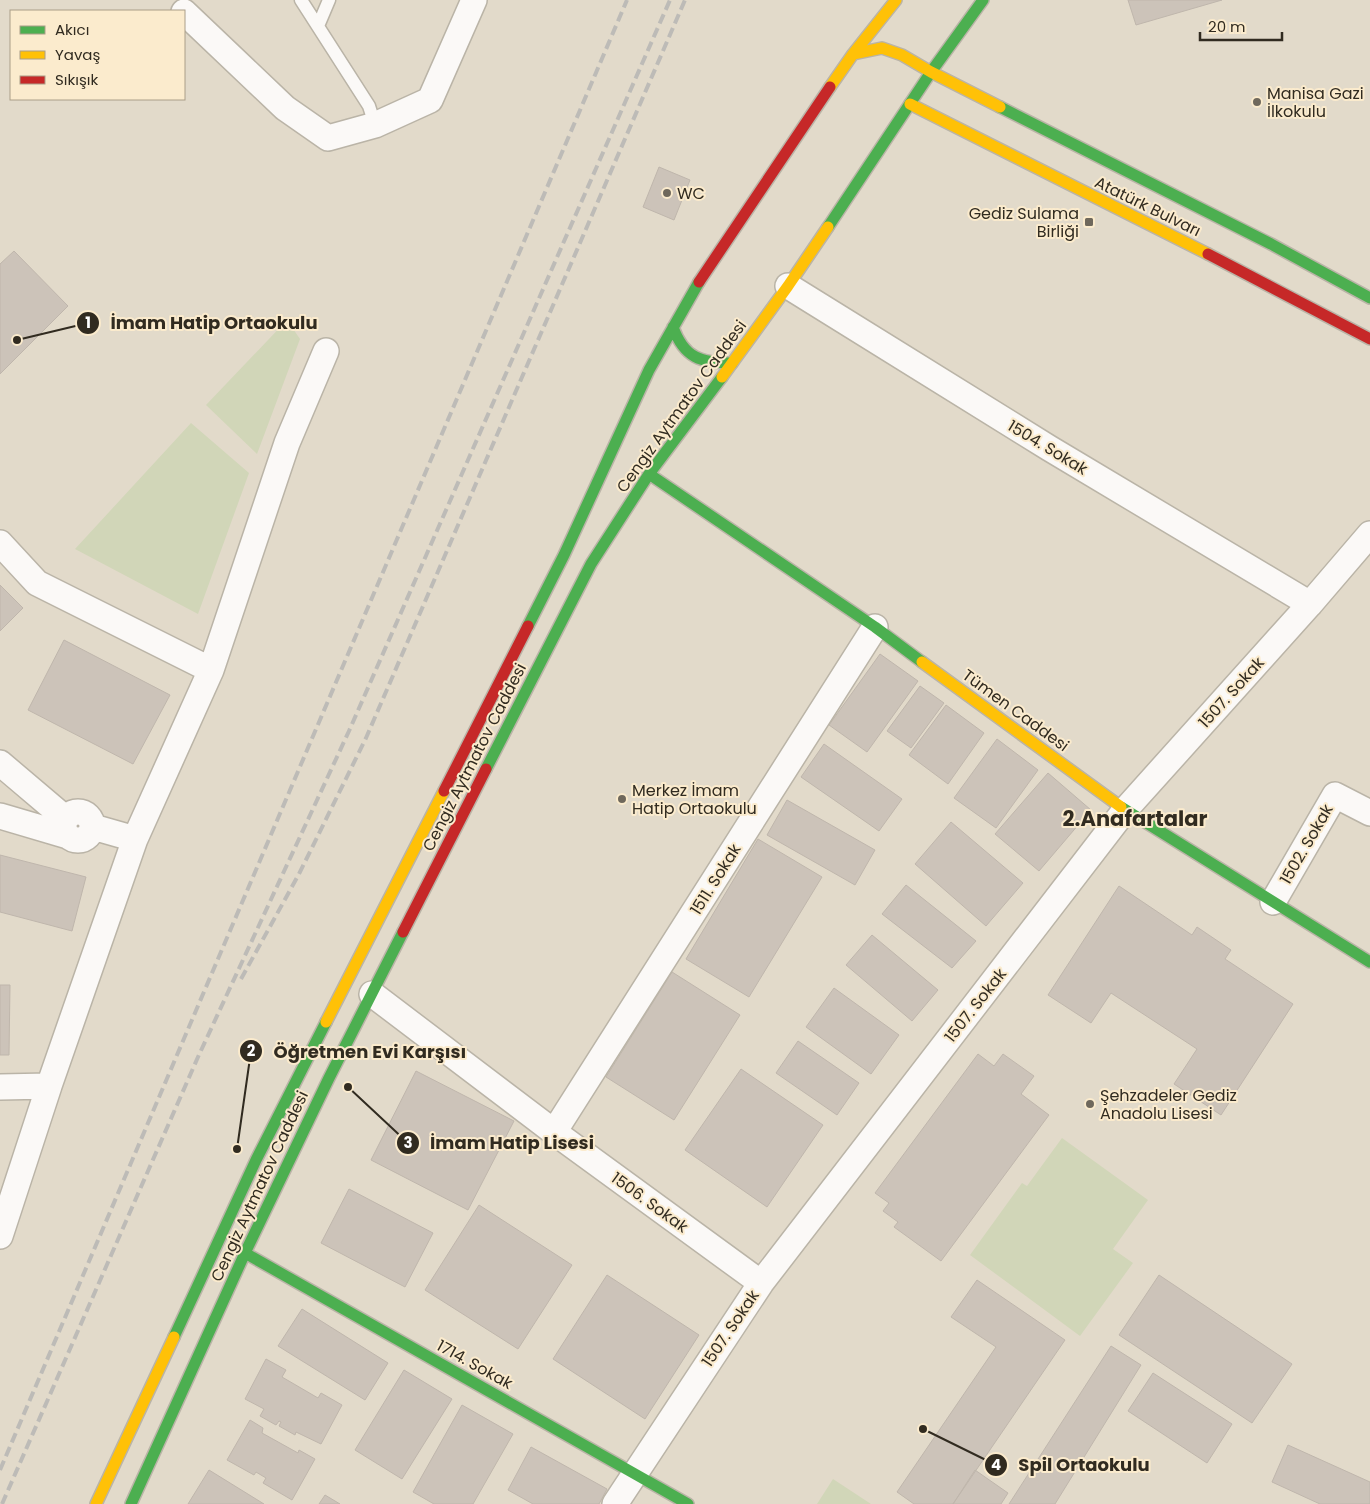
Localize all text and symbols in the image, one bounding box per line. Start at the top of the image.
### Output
legend [10,10,185,100]
scale bar [1200,10,1282,42]
text: 20 m [1208,16,1246,37]
text: Akıcı [55,19,89,40]
text: Yavaş [55,44,100,65]
text: Sıkışık [55,69,98,90]
place label: Manisa Gazi İlkokulu [1267,82,1364,123]
marker: Manisa Gazi İlkokulu [1251,96,1263,108]
street label: Atatürk Bulvarı [1091,171,1205,242]
place label: WC [677,182,705,205]
marker: WC [661,187,673,199]
place label: Gediz Sulama Birliği [969,202,1079,243]
marker: Gediz Sulama Birliği [1083,216,1095,228]
callout: İmam Hatip Ortaokulu [76,306,328,339]
text: İmam Hatip Ortaokulu [110,310,318,335]
text: 1 [85,312,91,333]
street label: Cengiz Aytmatov Caddesi [611,315,752,497]
street label: 1504. Sokak [1003,414,1093,481]
street label: 1507. Sokak [1193,651,1270,733]
street label: Cengiz Aytmatov Caddesi [417,659,532,855]
street label: Tümen Caddesi [958,664,1074,757]
place label: Merkez İmam Hatip Ortaokulu [632,779,757,820]
marker: Merkez İmam Hatip Ortaokulu [616,793,628,805]
street label: 1502. Sokak [1274,799,1339,889]
district label: 2.Anafartalar [1063,804,1207,833]
street label: 1511. Sokak [684,839,747,919]
street label: 1507. Sokak [939,963,1012,1047]
callout: Öğretmen Evi Karşısı [238,1035,476,1068]
text: Öğretmen Evi Karşısı [274,1039,466,1064]
text: 2 [247,1040,256,1061]
place label: Şehzadeler Gediz Anadolu Lisesi [1100,1084,1237,1125]
street label: Cengiz Aytmatov Caddesi [205,1087,314,1285]
marker: Şehzadeler Gediz Anadolu Lisesi [1084,1098,1096,1110]
callout: İmam Hatip Lisesi [395,1127,604,1160]
text: İmam Hatip Lisesi [430,1130,594,1155]
text: 3 [403,1132,413,1153]
street label: 1506. Sokak [607,1167,693,1239]
street label: 1507. Sokak [696,1285,765,1371]
street label: 1714. Sokak [433,1334,518,1395]
callout: Spil Ortaokulu [983,1448,1159,1481]
text: Spil Ortaokulu [1018,1452,1150,1477]
text: 4 [991,1454,1001,1475]

